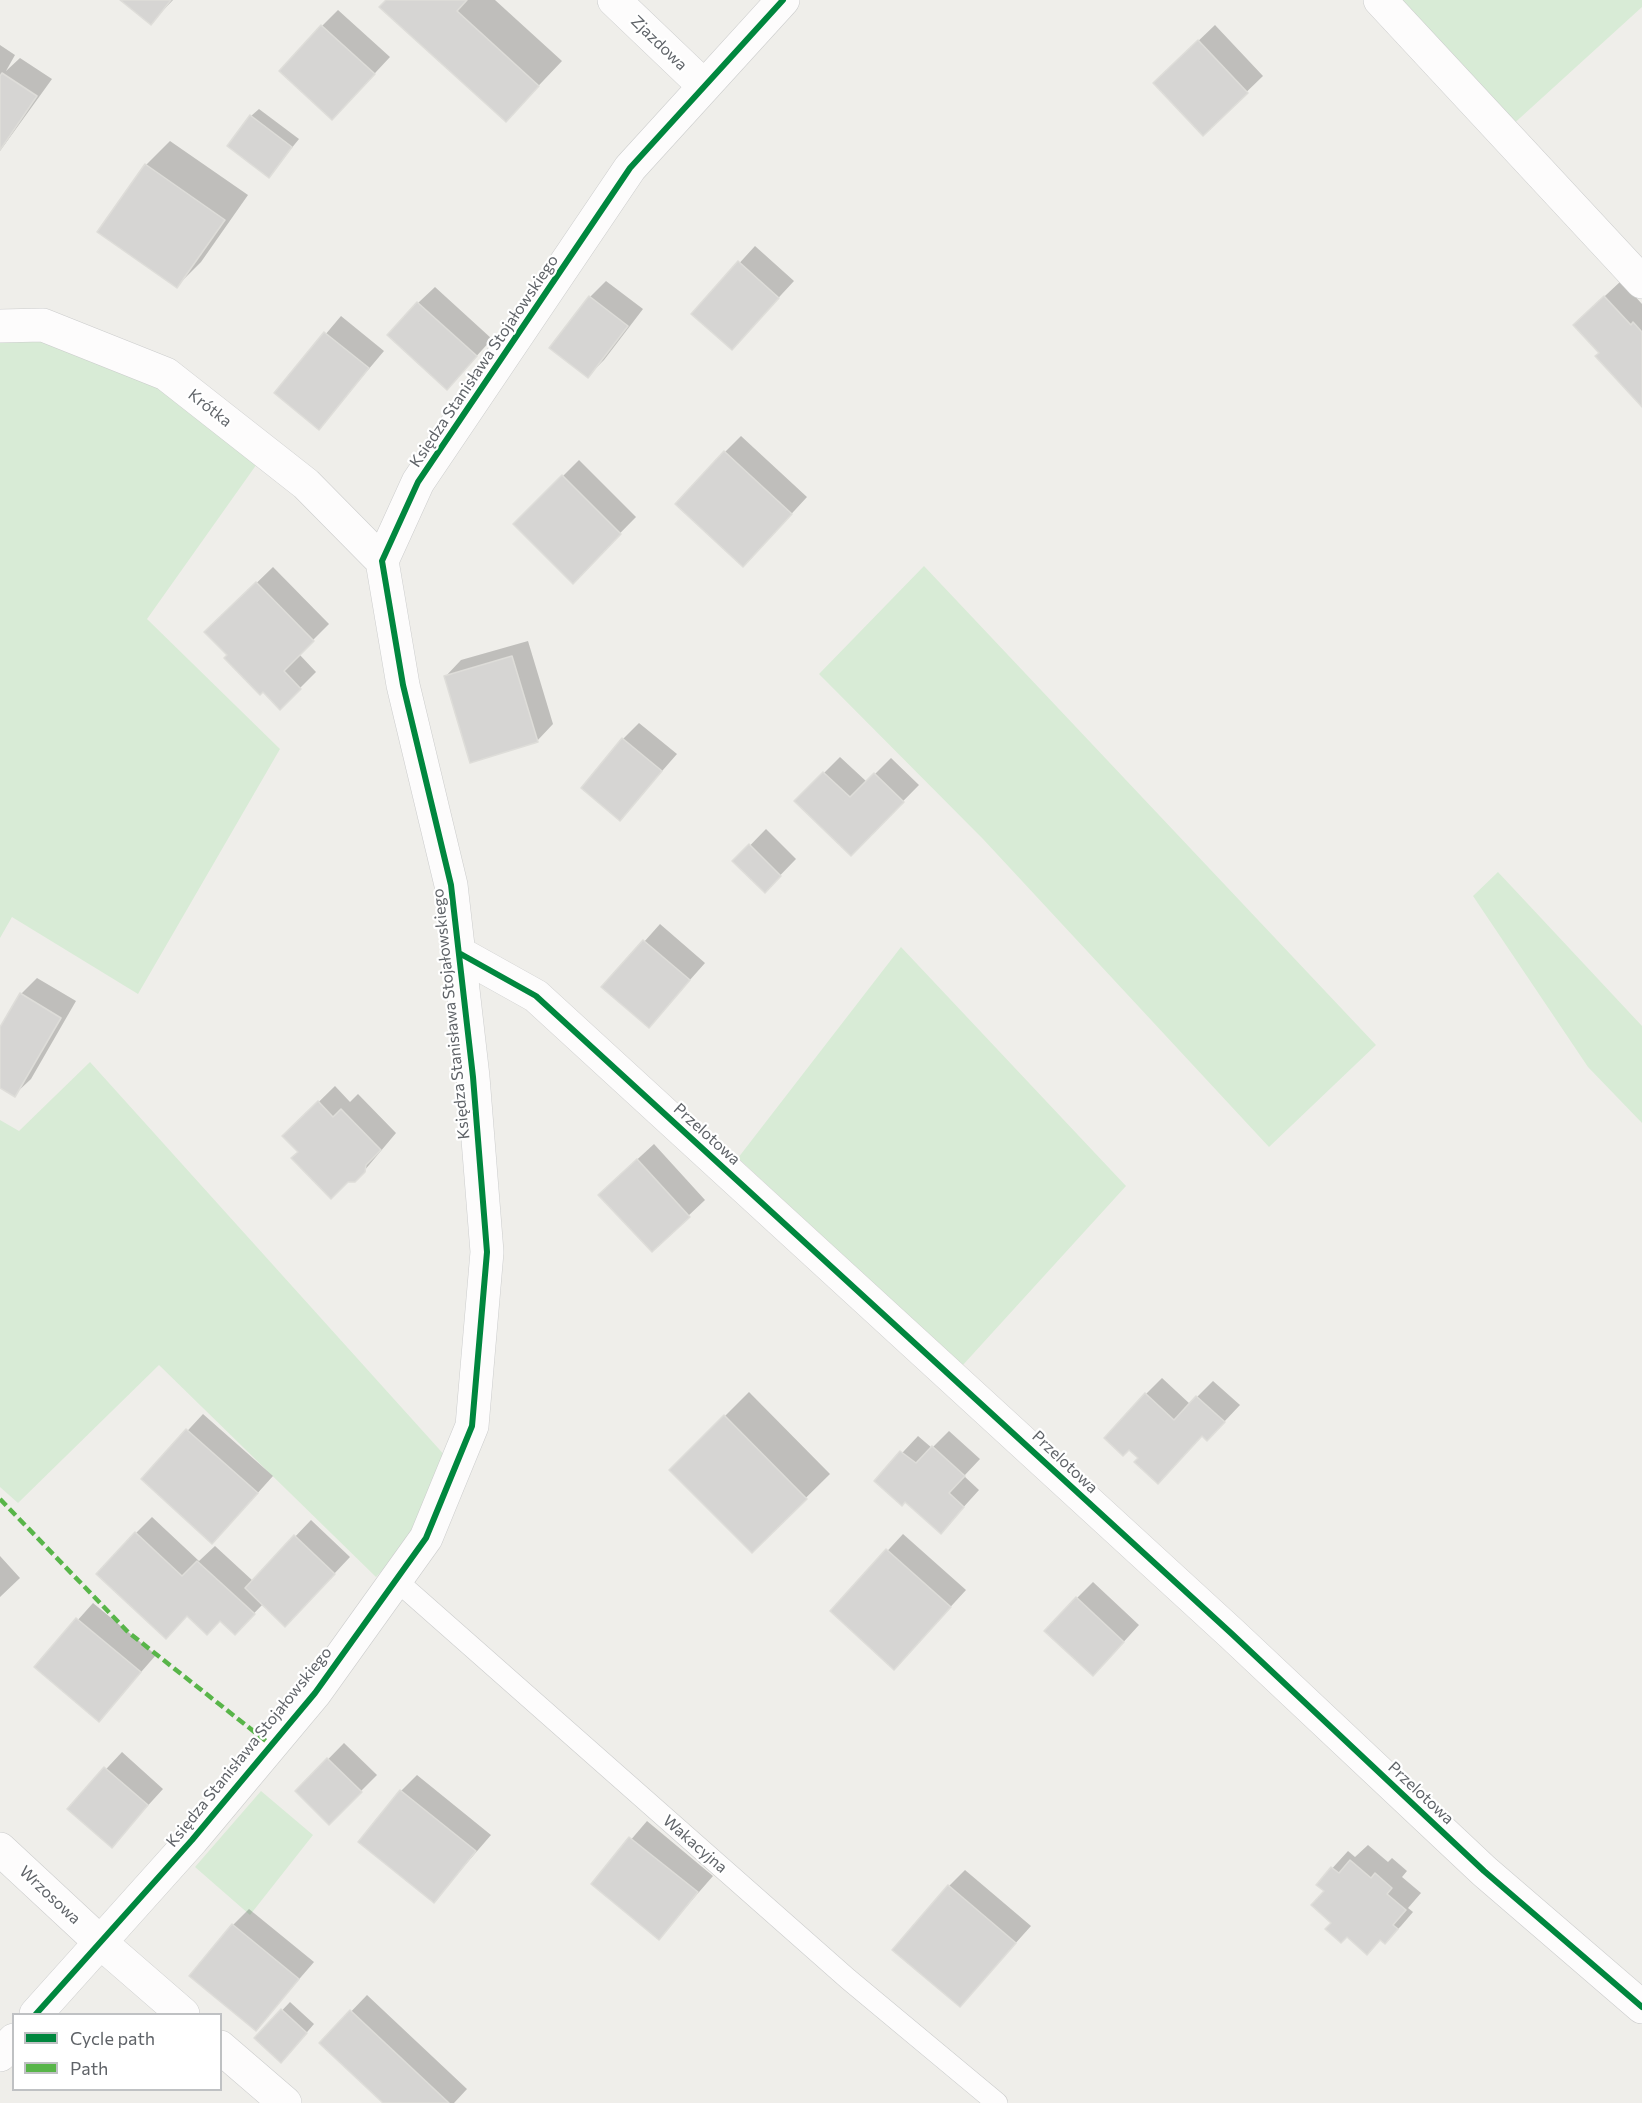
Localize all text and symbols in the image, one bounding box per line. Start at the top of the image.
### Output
street label: Zjazdowa [627,12,691,74]
street label: Księdza Stanisława Stojałowskiego [406,251,562,471]
street label: Krótka [184,385,236,431]
street label: Księdza Stanisława Stojałowskiego [428,888,474,1140]
street label: Przelotowa [670,1099,744,1169]
street label: Przelotowa [1028,1427,1102,1497]
street label: Księdza Stanisława Stojałowskiego [162,1643,336,1851]
street label: Przelotowa [1384,1758,1458,1828]
street label: Wakacyjna [659,1811,731,1877]
street label: Wrzosowa [15,1862,85,1928]
legend [12,2013,222,2091]
text: Cycle path [70,2027,155,2049]
text: Path [70,2057,108,2079]

